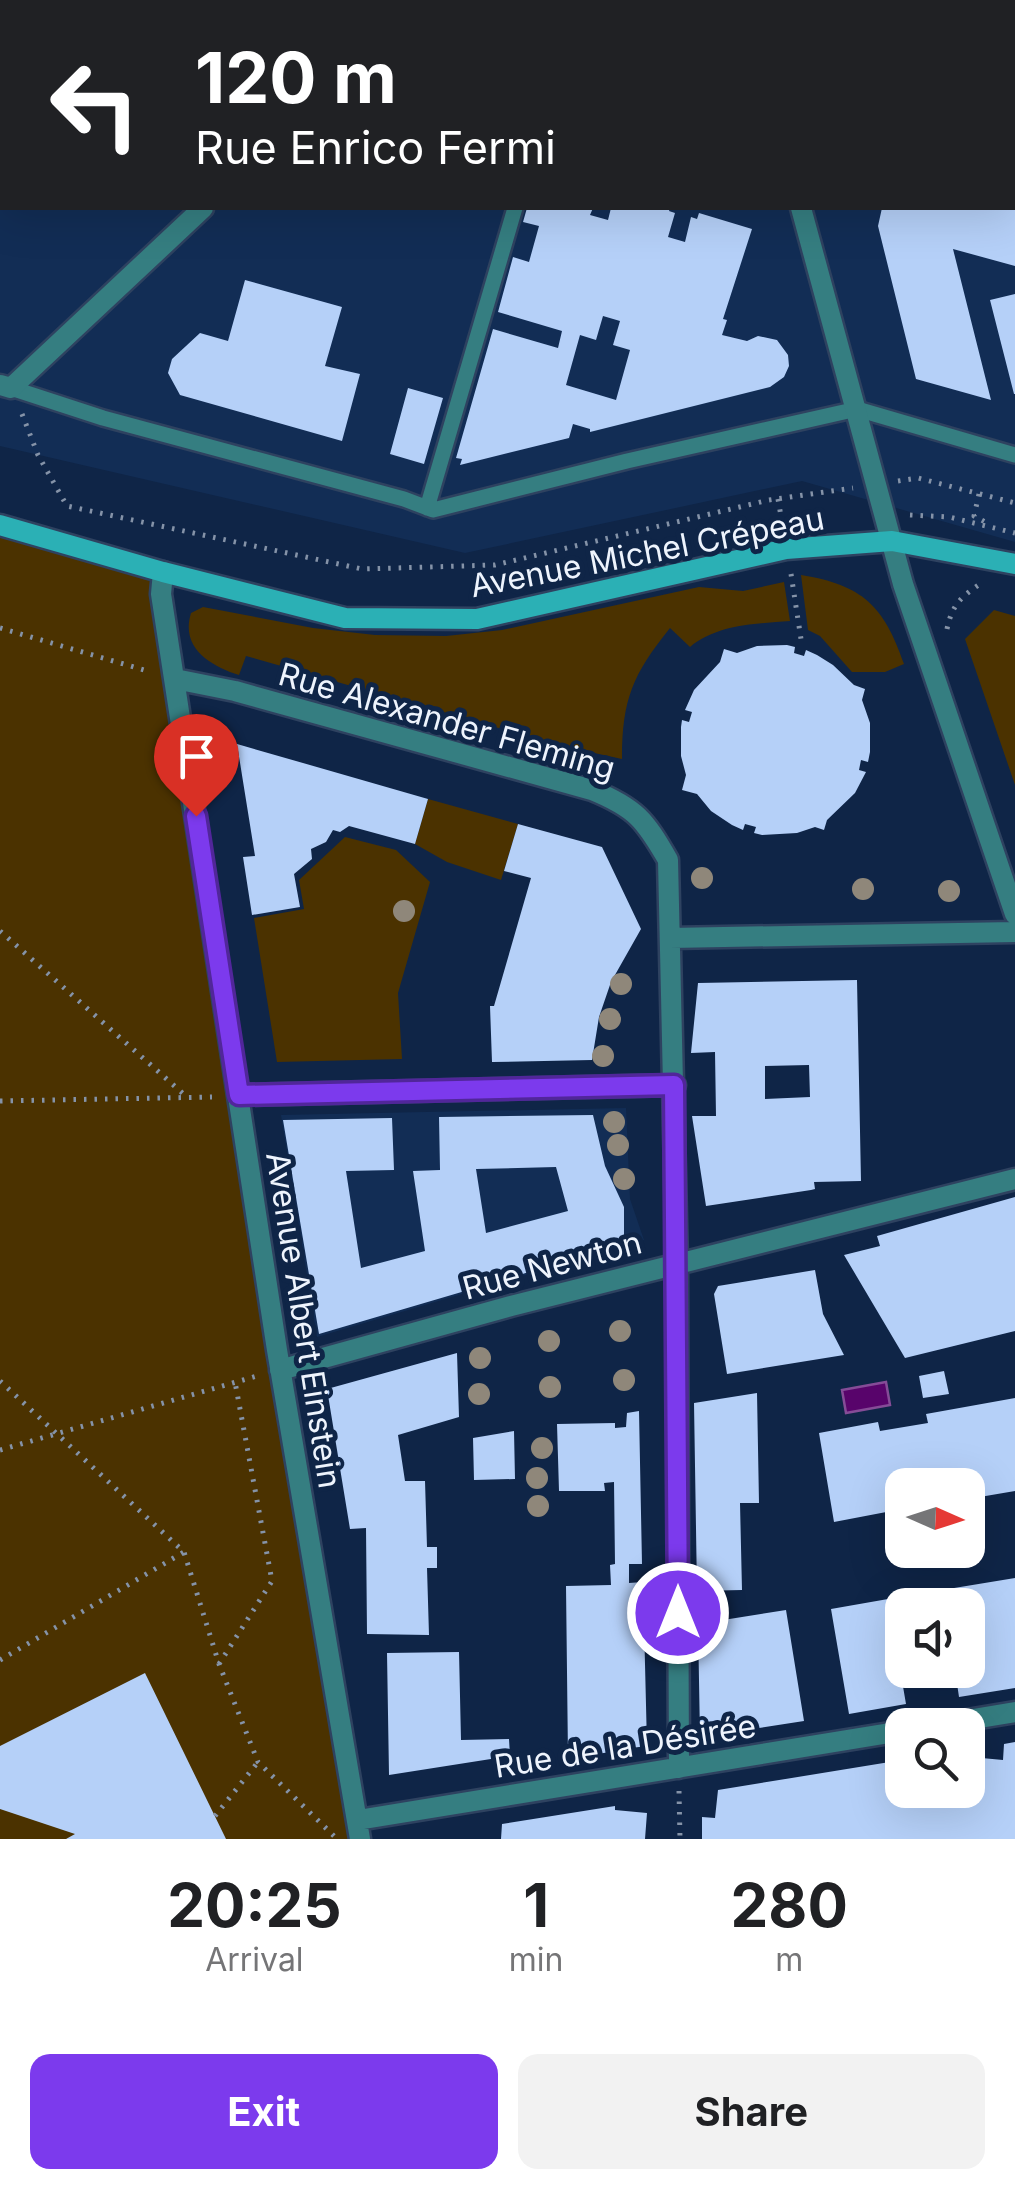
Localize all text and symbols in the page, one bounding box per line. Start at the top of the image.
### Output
text: 120 m [195,35,397,120]
icon: left [30,40,160,170]
text: Rue Enrico Fermi [195,120,556,175]
street label: Avenue Michel Crépeau [467,499,827,605]
street label: Rue Alexander Fleming [274,654,620,788]
pin [154,714,239,817]
icon: arrive [169,729,224,784]
street label: Avenue Albert Einstein [258,1149,350,1491]
street label: Rue Newton [458,1222,646,1308]
north arrow [885,1468,985,1568]
map controls [885,1468,985,1808]
position arrow [626,1561,730,1665]
button: sound [885,1588,985,1688]
street label: Rue de la Désirée [491,1706,759,1786]
button: search [885,1708,985,1808]
text: 20:25 [167,1869,342,1941]
text: 1 [523,1869,549,1941]
text: 280 [731,1869,848,1941]
text: Arrival [205,1940,304,1979]
text: min [509,1940,563,1979]
text: m [775,1940,803,1979]
button: Exit [30,2054,498,2169]
button: Share [518,2054,985,2169]

